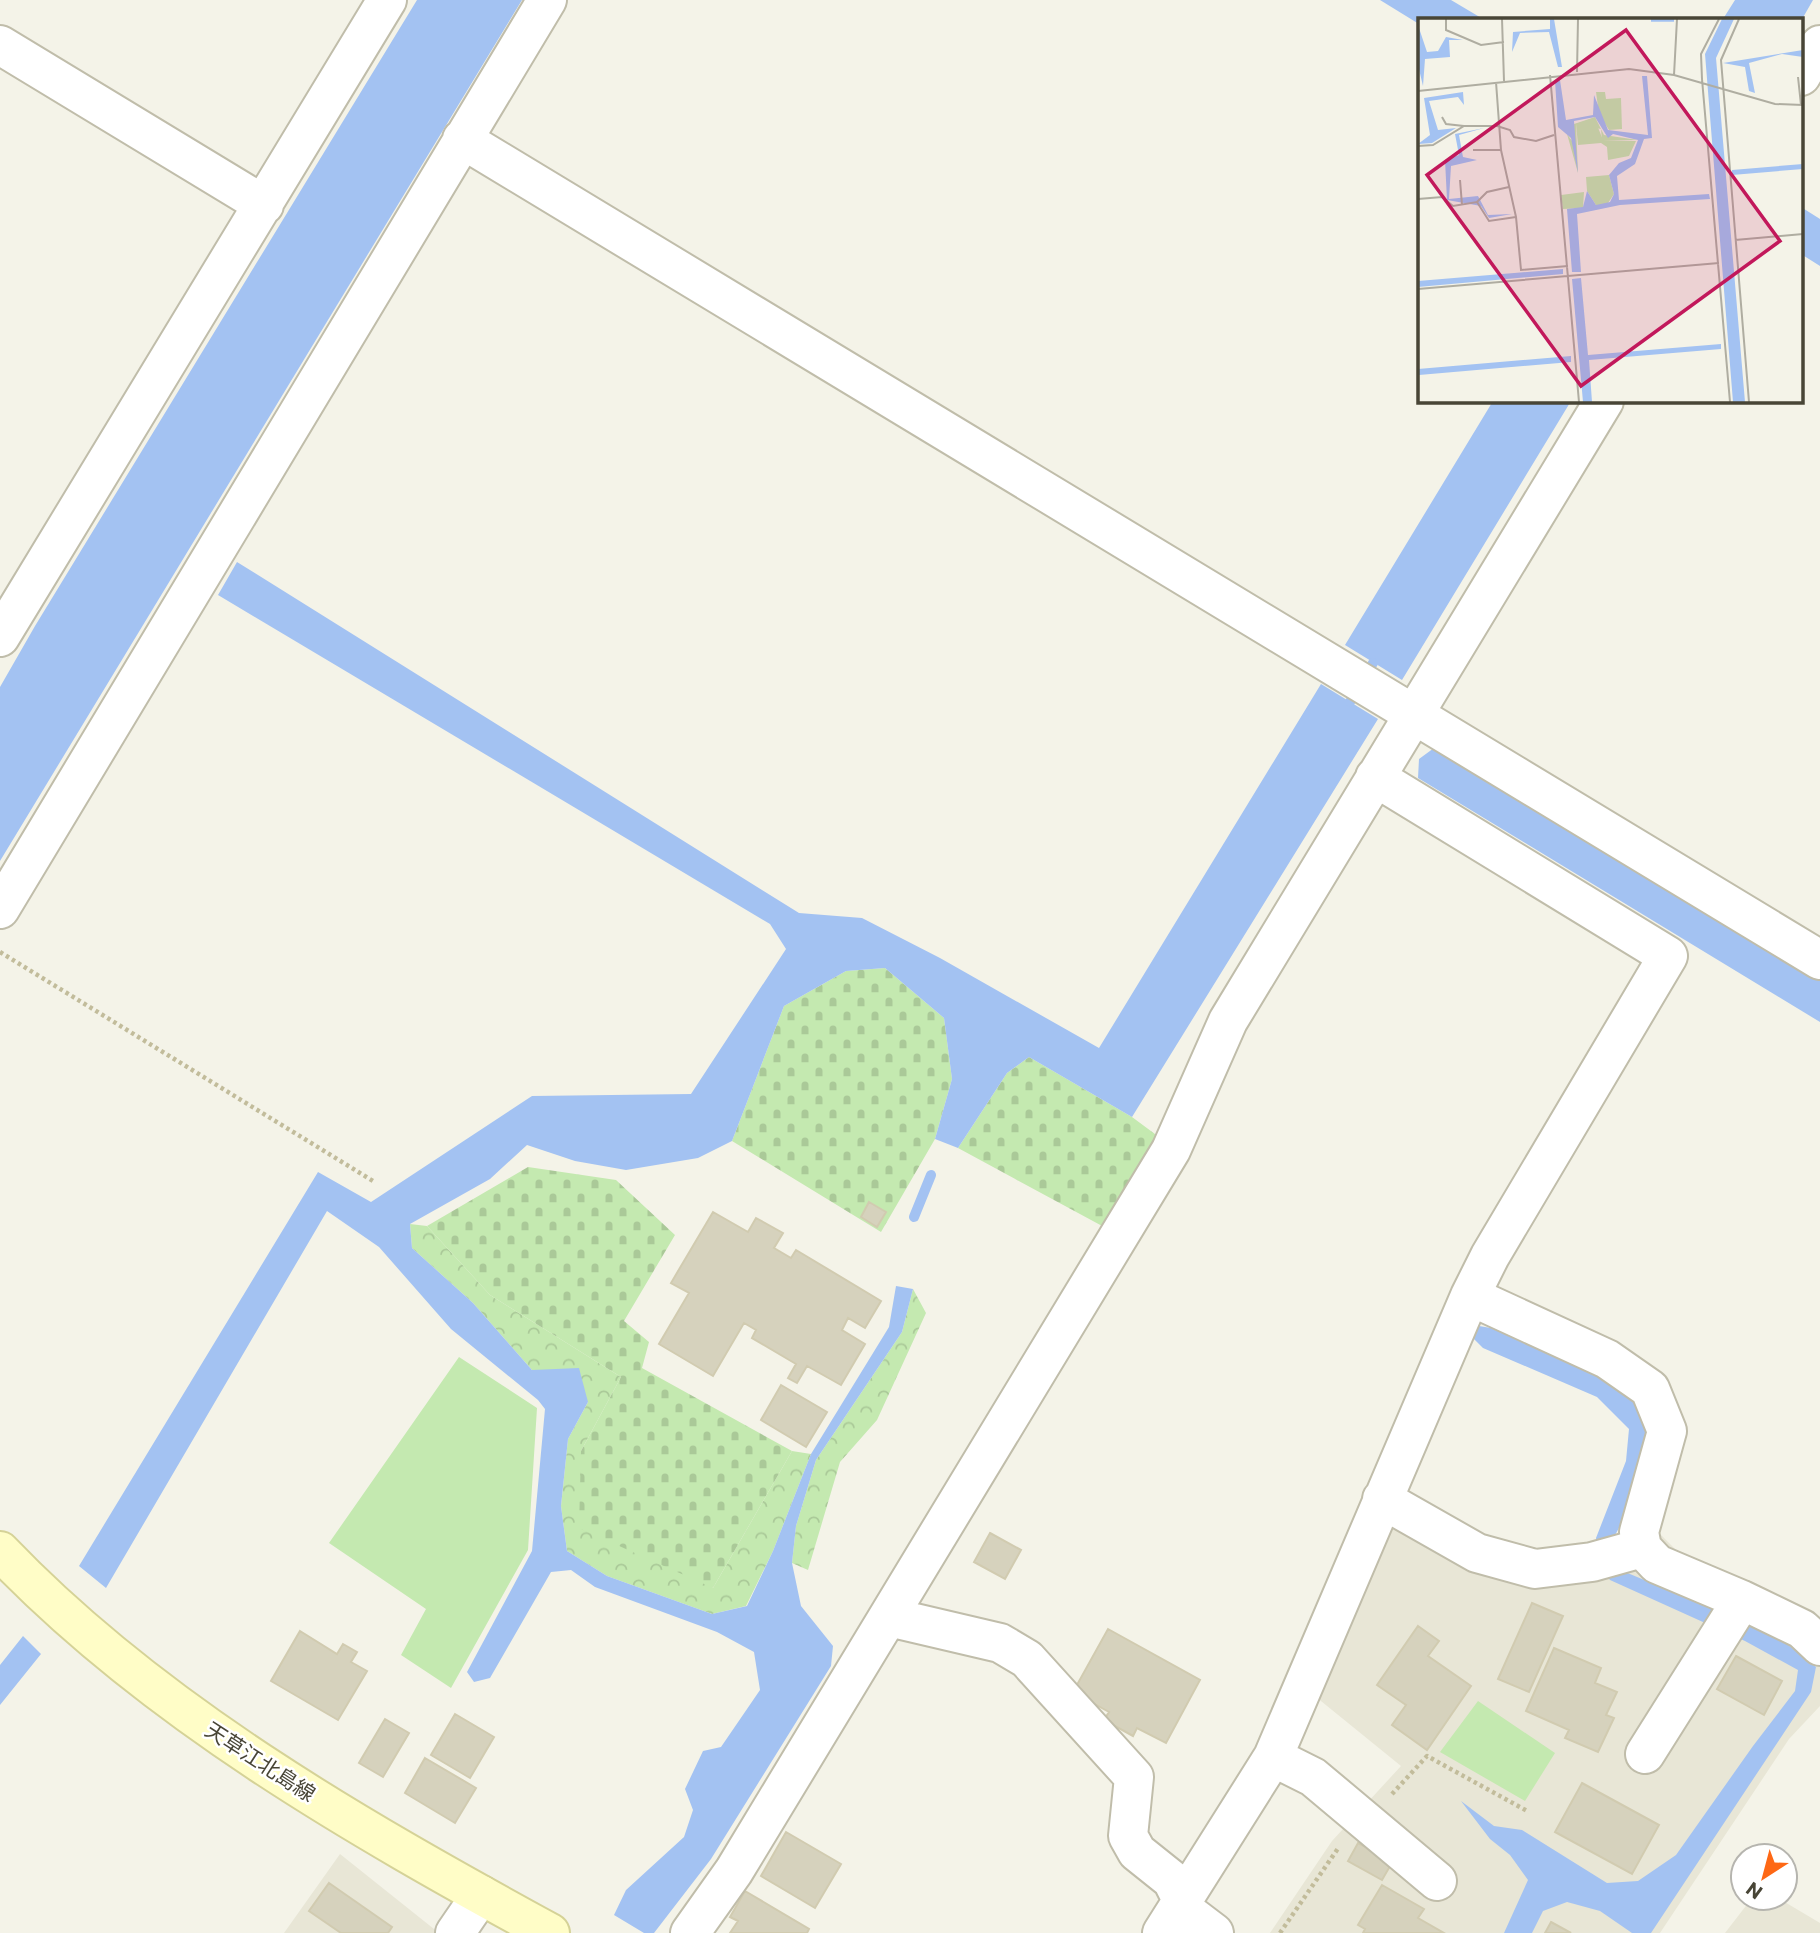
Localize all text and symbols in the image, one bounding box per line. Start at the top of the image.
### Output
inset map [1418,18,1802,402]
street label: 天草江北島線 [201,1716,321,1806]
north arrow [1729,1842,1799,1912]
text: N [1741,1878,1766,1905]

